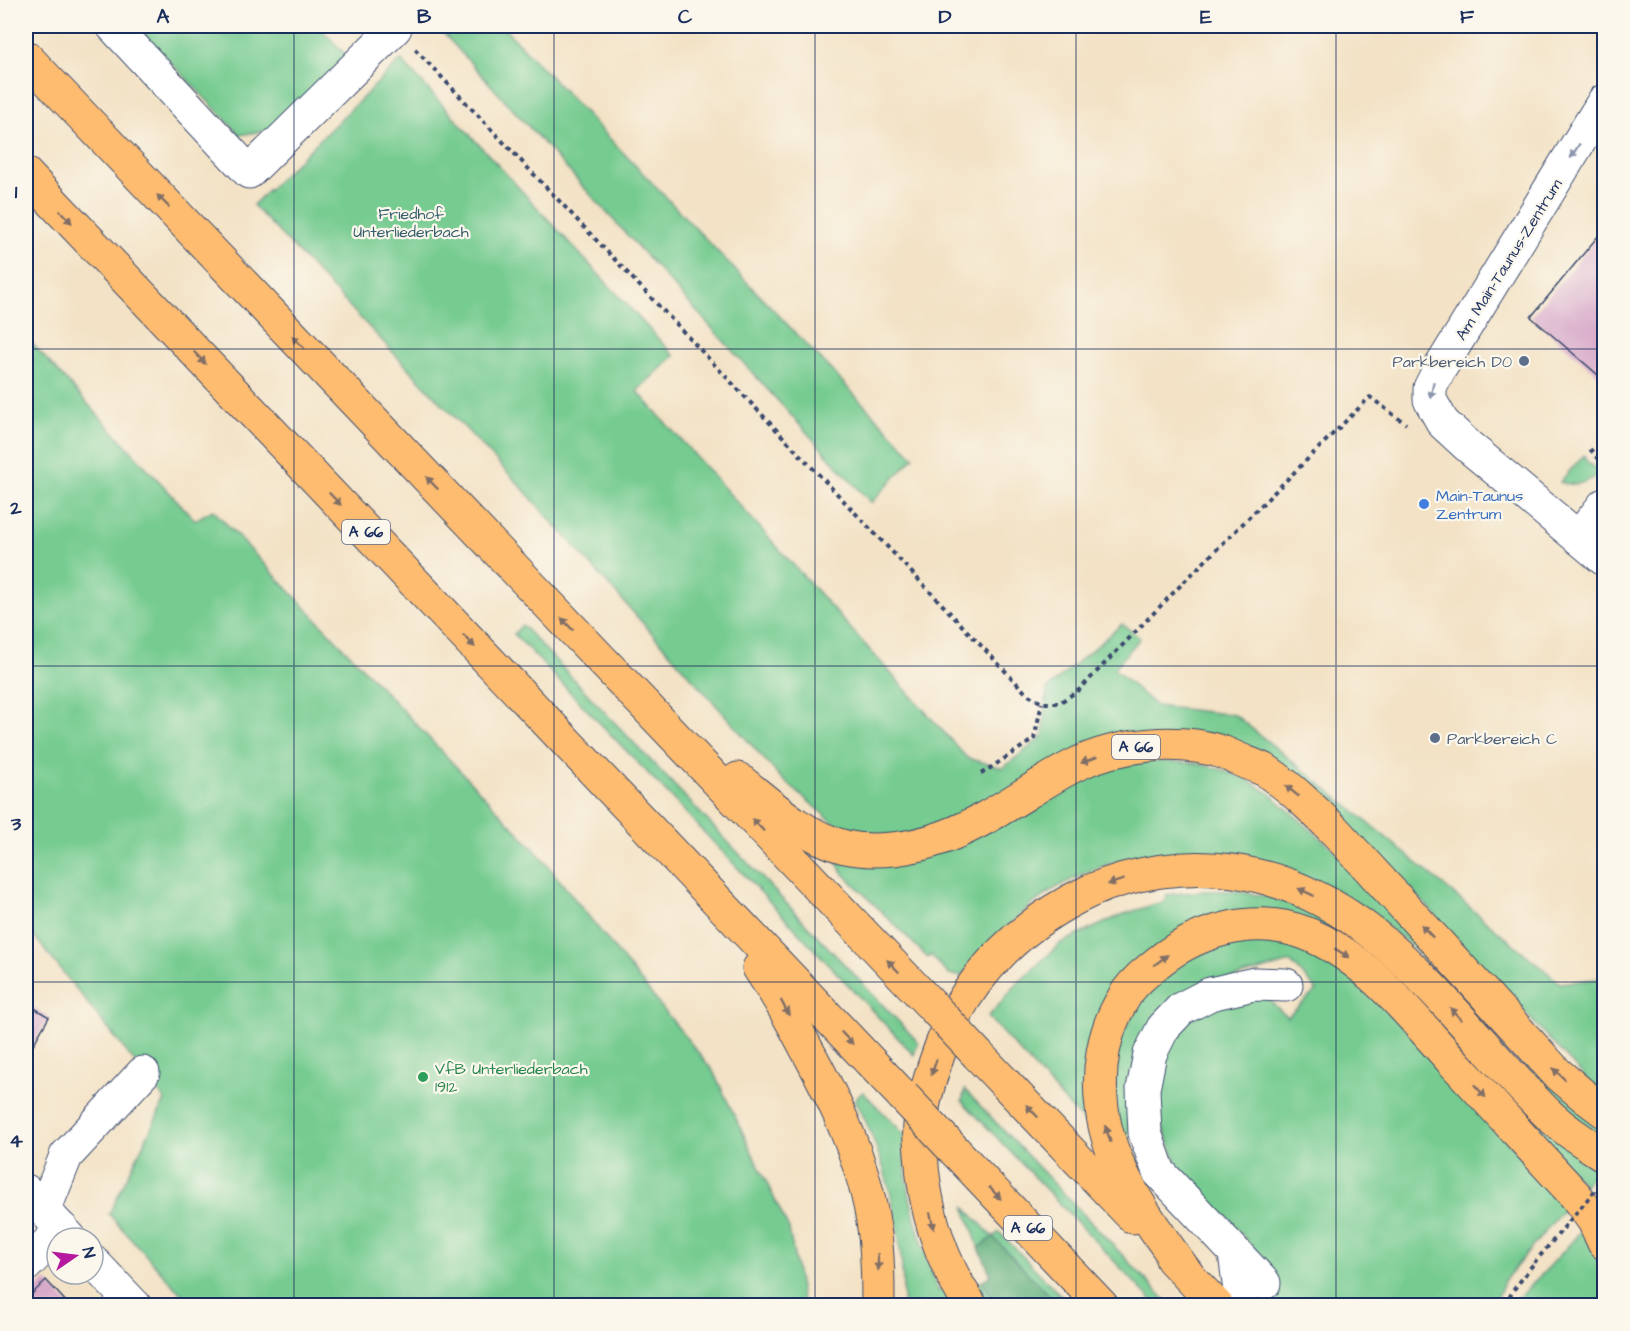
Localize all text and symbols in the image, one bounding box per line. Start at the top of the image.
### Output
text: A [157,3,170,31]
text: B [417,3,432,31]
text: C [678,3,693,31]
text: D [939,3,952,31]
text: E [1200,3,1212,31]
text: F [1460,3,1475,31]
one-way arrow [1569,143,1580,159]
street label: Am Main-Taunus-Zentrum [1450,174,1568,344]
text: 1 [15,178,18,206]
one-way arrow [157,194,170,209]
park label: Friedhof Unterliederbach [353,203,469,243]
one-way arrow [59,209,73,224]
one-way arrow [291,335,305,349]
one-way arrow [193,350,206,365]
place label: Parkbereich D0 [1393,351,1512,373]
marker: Parkbereich D0 [1517,354,1531,368]
one-way arrow [1427,381,1436,400]
one-way arrow [425,476,439,491]
place label: Main-Taunus Zentrum [1436,485,1523,525]
one-way arrow [327,492,341,506]
text: 2 [9,494,22,522]
marker: Main-Taunus Zentrum [1417,497,1431,511]
road number: A 66 [342,520,390,544]
one-way arrow [560,617,574,632]
one-way arrow [462,633,476,648]
place label: Parkbereich C [1447,728,1557,750]
marker: Parkbereich C [1428,731,1442,745]
road number: A 66 [1112,735,1160,759]
one-way arrow [1080,755,1098,765]
one-way arrow [1284,785,1299,797]
text: 3 [10,810,22,838]
one-way arrow [752,818,766,832]
one-way arrow [1107,878,1125,887]
one-way arrow [1298,887,1315,896]
one-way arrow [1421,924,1434,939]
one-way arrow [1334,947,1350,958]
one-way arrow [1153,953,1169,966]
one-way arrow [886,958,900,973]
one-way arrow [780,999,790,1016]
one-way arrow [1450,1007,1463,1022]
one-way arrow [840,1031,854,1045]
place label: VfB Unterliederbach 1912 [435,1058,588,1098]
one-way arrow [928,1059,938,1077]
one-way arrow [1552,1067,1567,1081]
marker: VfB Unterliederbach 1912 [416,1070,430,1084]
one-way arrow [1472,1083,1486,1097]
one-way arrow [1025,1104,1039,1118]
one-way arrow [1103,1125,1112,1143]
text: 4 [9,1127,23,1155]
one-way arrow [988,1186,1002,1201]
one-way arrow [928,1211,937,1230]
road number: A 66 [1004,1216,1052,1240]
north arrow [45,1226,105,1286]
text: N [77,1245,100,1260]
one-way arrow [873,1253,882,1272]

